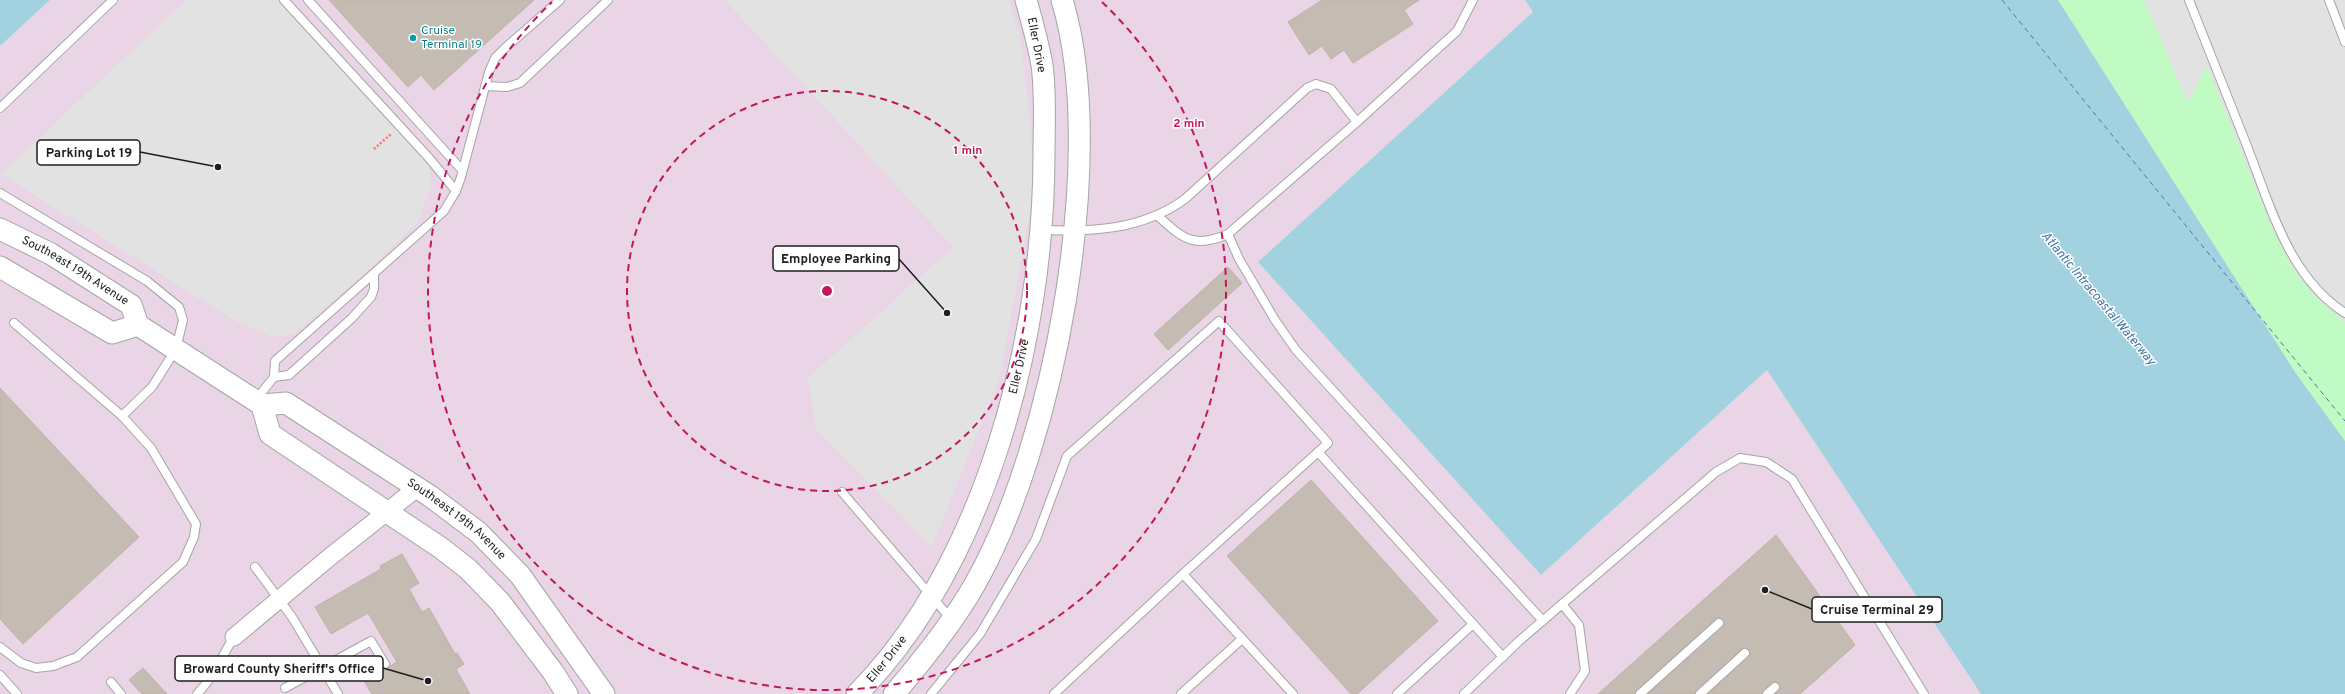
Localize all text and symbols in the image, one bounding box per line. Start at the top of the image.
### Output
street label: Eller Drive [1023,16,1049,74]
place label: Cruise Terminal 19 [421,23,482,53]
marker: Cruise Terminal 19 [408,33,418,43]
text: 2 min [1173,116,1205,132]
callout: Parking Lot 19 [37,140,140,165]
text: 1 min [954,143,982,159]
text: Parking Lot 19 [46,146,132,162]
water label: Atlantic Intracoastal Waterway [2037,229,2160,370]
street label: Southeast 19th Avenue [19,233,132,309]
callout: Employee Parking [773,246,899,271]
text: Employee Parking [781,252,891,268]
centre of rings [820,284,834,298]
street label: Eller Drive [1006,338,1033,396]
street label: Southeast 19th Avenue [404,475,509,564]
callout: Cruise Terminal 29 [1812,597,1942,622]
text: Cruise Terminal 29 [1820,603,1934,619]
street label: Eller Drive [863,633,911,686]
callout: Broward County Sheriff's Office [175,656,383,681]
text: Broward County Sheriff's Office [183,662,375,678]

